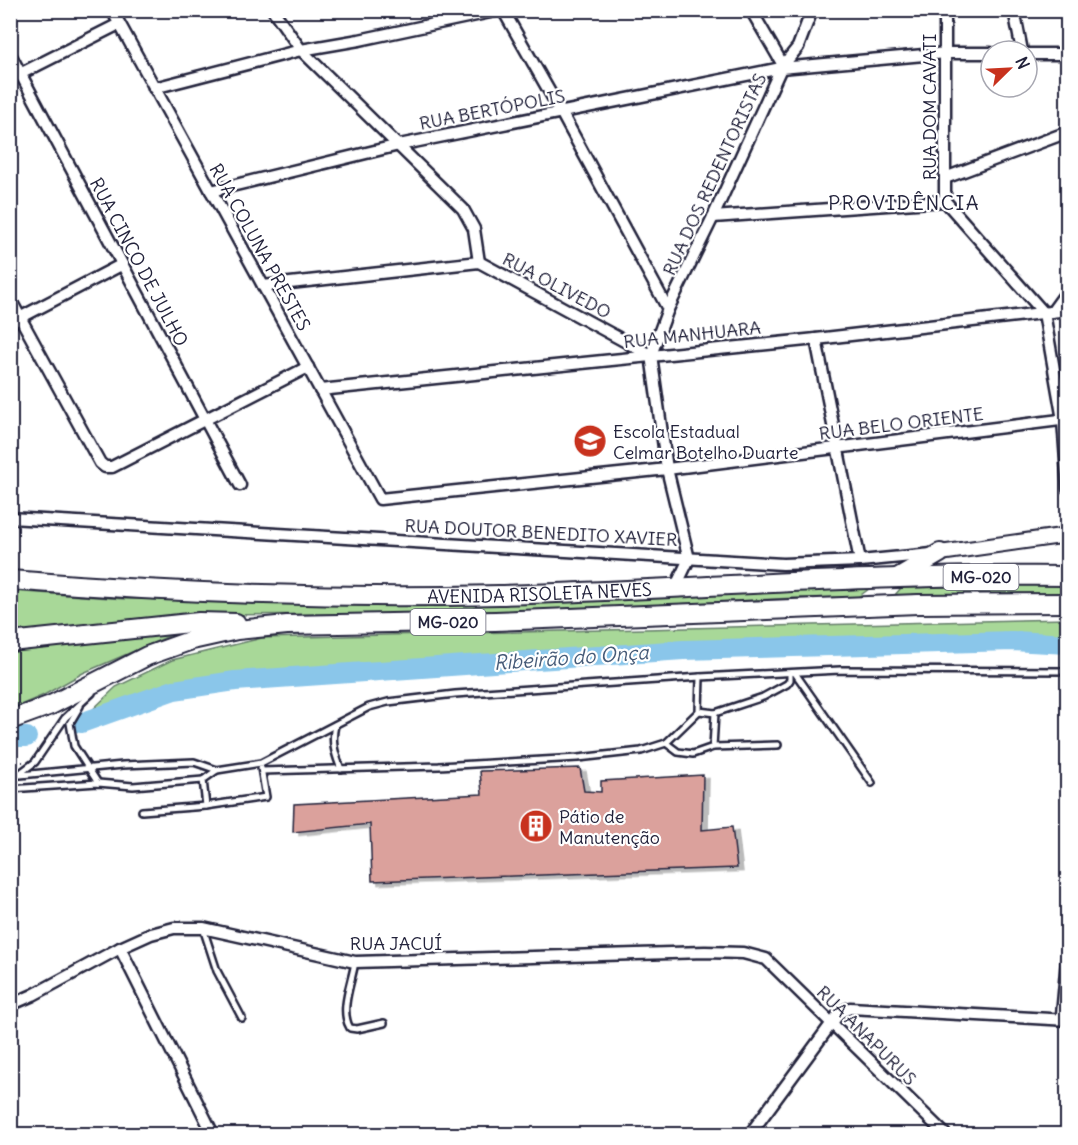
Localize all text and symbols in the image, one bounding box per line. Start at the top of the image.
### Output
street label: RUA DOM CAVATI [918,33,941,180]
north arrow [979,39,1039,99]
text: N [1011,54,1034,72]
street label: RUA DOS REDENTORISTAS [657,69,771,279]
street label: RUA BERTÓPOLIS [417,84,567,134]
street label: RUA COLUNA PRESTES [204,159,316,335]
street label: RUA CINCO DE JULHO [85,174,193,350]
district label: PROVIDÊNCIA [828,190,980,215]
street label: RUA OLIVEDO [499,247,615,323]
street label: RUA MANHUARA [622,315,762,353]
street label: RUA BELO ORIENTE [817,402,985,444]
place label: Escola Estadual Celmar Botelho Duarte [613,420,798,464]
school or university icon: Escola Estadual Celmar Botelho Duarte [572,423,608,459]
street label: RUA DOUTOR BENEDITO XAVIER [404,513,678,551]
road number: MG-020 [944,564,1018,590]
street label: AVENIDA RISOLETA NEVES [427,577,652,608]
road number: MG-020 [410,609,486,635]
water label: Ribeirão do Onça [493,639,651,675]
place label: Pátio de Manutenção [559,805,660,849]
building icon: Pátio de Manutenção [518,808,554,844]
street label: RUA JACUÍ [350,932,442,955]
street label: RUA ANAPURUS [812,980,922,1090]

